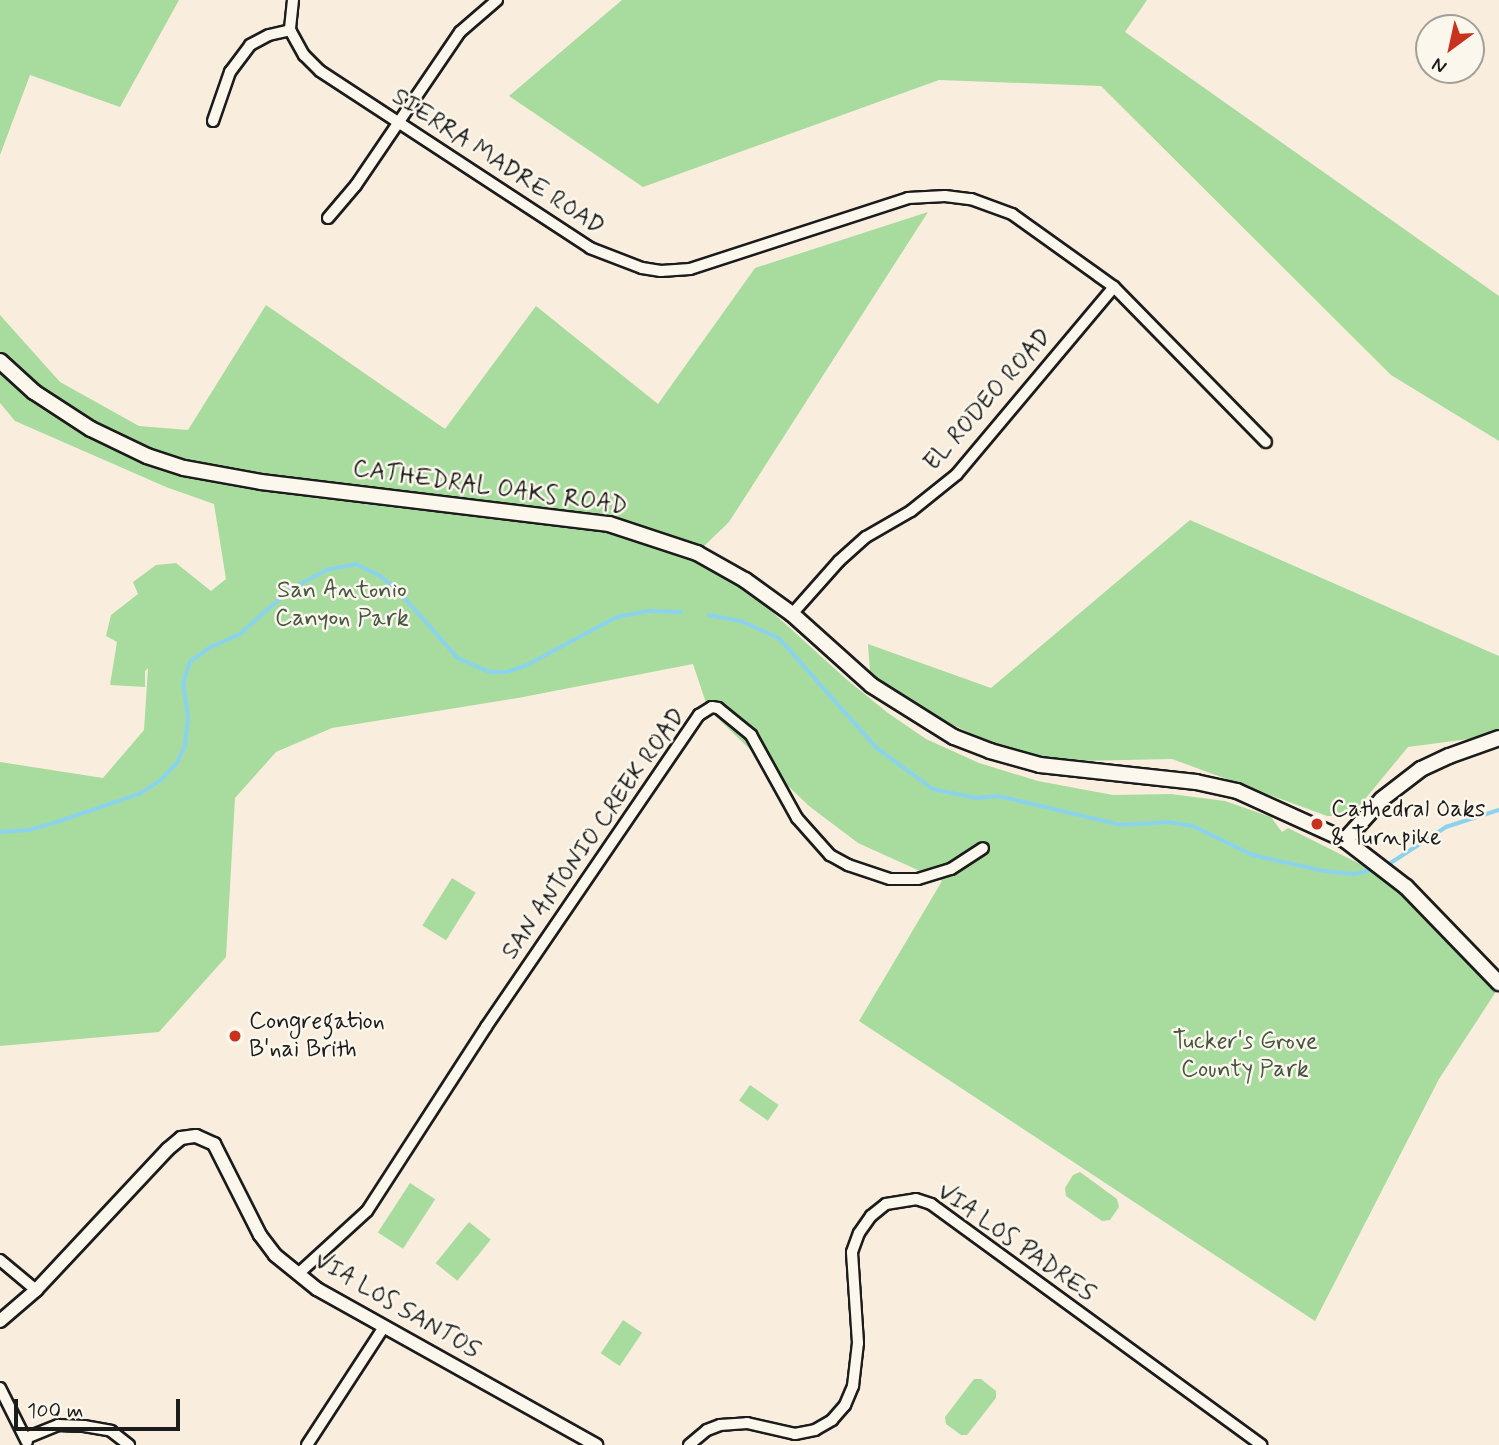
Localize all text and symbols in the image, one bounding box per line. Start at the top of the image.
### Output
north arrow [1415,14,1485,84]
text: N [1427,51,1451,79]
street label: SIERRA MADRE ROAD [386,82,610,242]
street label: EL RODEO ROAD [918,323,1058,477]
street label: CATHEDRAL OAKS ROAD [352,455,628,521]
park label: San Antonio Canyon Park [277,577,407,633]
street label: SAN ANTONIO CREEK ROAD [495,702,693,966]
place label: Cathedral Oaks & Turnpike [1331,796,1486,852]
marker: Cathedral Oaks & Turnpike [1309,816,1325,832]
place label: Congregation B'nai Brith [249,1008,385,1064]
marker: Congregation B'nai Brith [227,1028,243,1044]
park label: Tucker's Grove County Park [1173,1028,1317,1084]
street label: VIA LOS PADRES [930,1177,1102,1309]
street label: VIA LOS SANTOS [308,1246,486,1366]
scale bar [18,1386,184,1430]
text: 100 m [27,1397,83,1425]

